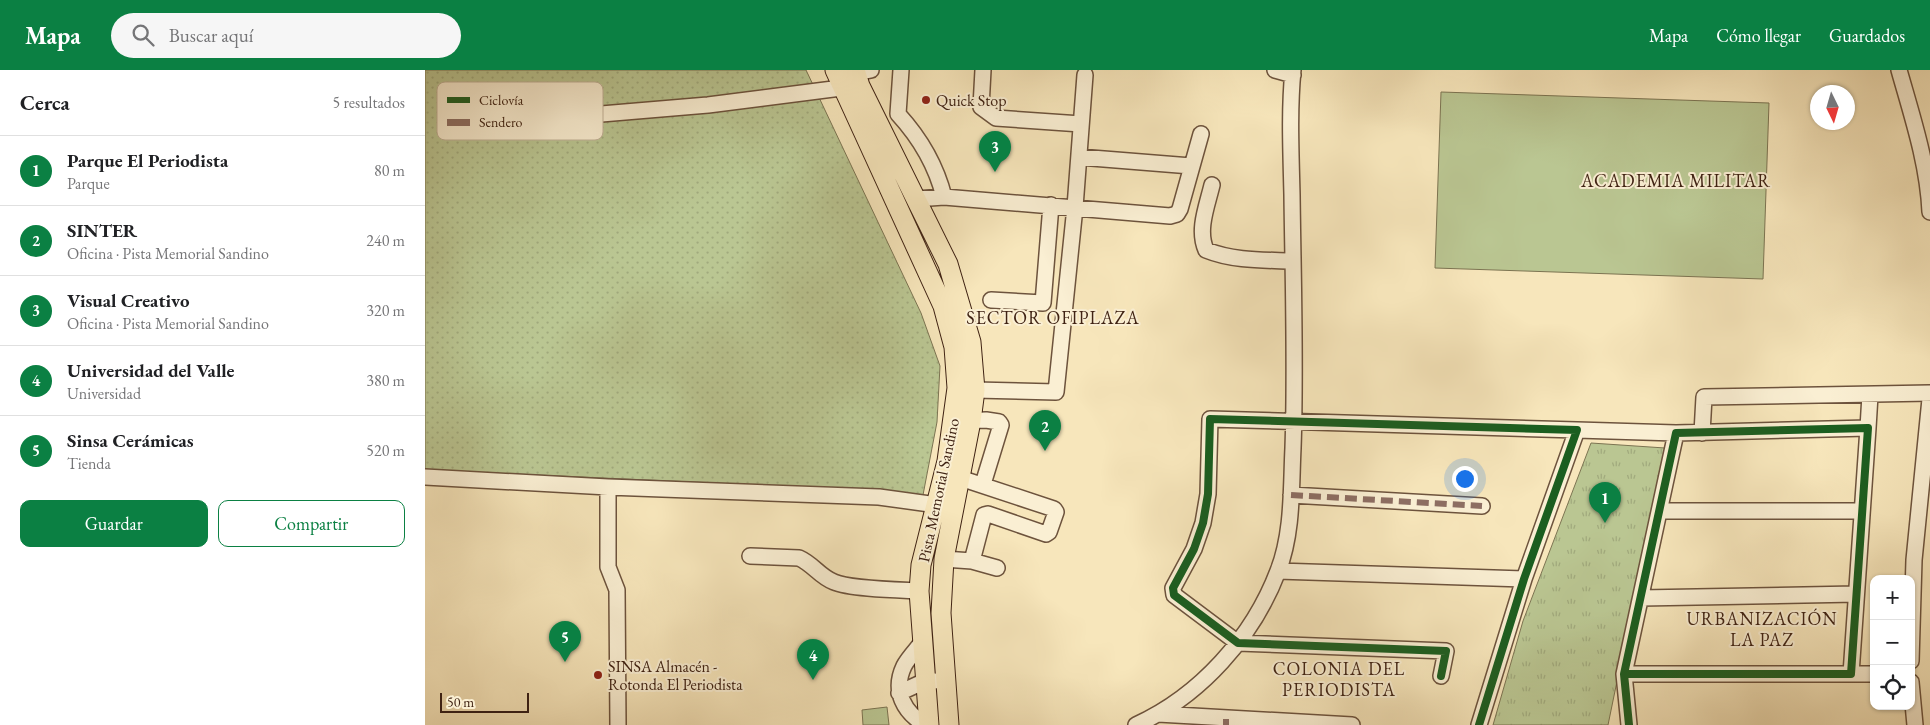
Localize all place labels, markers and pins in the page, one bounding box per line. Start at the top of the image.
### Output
place label: Quick Stop [936,90,1006,111]
marker: Quick Stop [920,94,932,106]
pin: 3 [979,131,1011,172]
pin: 2 [1029,410,1061,451]
pin: 1 [1589,482,1621,523]
pin: 5 [549,621,581,662]
pin: 4 [797,639,829,680]
place label: SINSA Almacén - Rotonda El Periodista [608,656,743,695]
marker: SINSA Almacén - Rotonda El Periodista [592,669,604,681]

